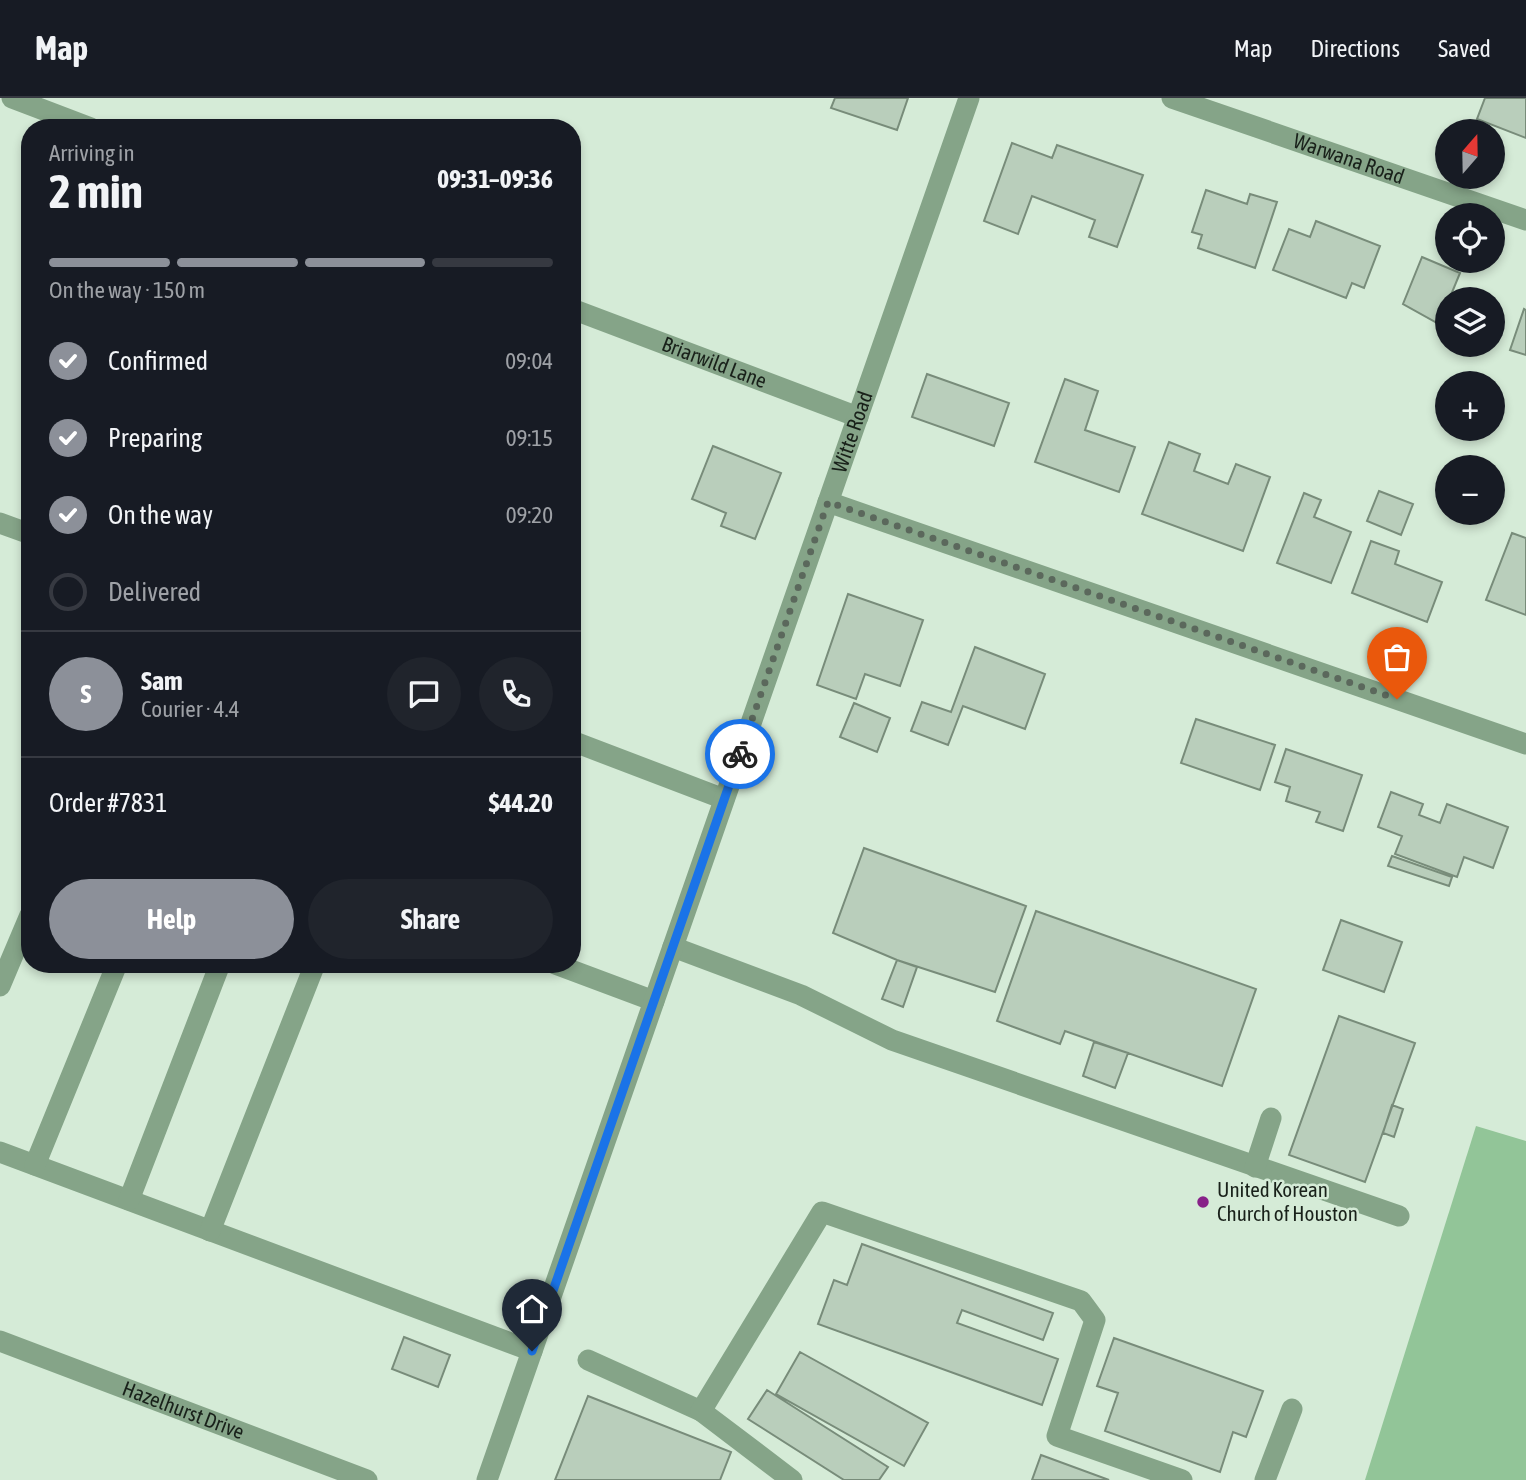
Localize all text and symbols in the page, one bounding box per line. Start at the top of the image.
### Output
text: Map [35,29,88,67]
text: Map [1234,35,1272,62]
text: Directions [1310,35,1400,62]
text: Saved [1438,35,1491,62]
north arrow [1435,119,1505,189]
map controls [1435,119,1505,525]
street label: Warwana Road [1291,128,1408,188]
text: Arriving in [49,140,135,166]
text: 09:31–09:36 [437,164,553,194]
text: 2 min [49,165,143,218]
button: locate [1435,203,1505,273]
text: On the way · 150 m [49,277,205,303]
button: layers [1435,287,1505,357]
street label: Briarwild Lane [659,331,770,392]
icon: check [49,342,87,380]
text: Confirmed [108,346,208,376]
text: 09:04 [505,348,553,374]
button: + [1435,371,1505,441]
street label: Witte Road [826,388,877,475]
icon: check [49,419,87,457]
text: Preparing [108,423,202,453]
text: 09:15 [506,425,553,451]
button: − [1435,455,1505,525]
icon: check [49,496,87,534]
text: On the way [108,500,213,530]
text: 09:20 [506,502,553,528]
text: Delivered [108,577,201,607]
pin [1367,627,1427,699]
icon: bag [1378,638,1416,676]
button: chat [387,657,461,731]
button: phone [479,657,553,731]
text: Sam [141,666,183,696]
text: S [81,679,91,709]
text: Courier · 4.4 [141,696,240,722]
courier [705,719,775,789]
icon: bike [721,735,759,773]
text: Order #7831 [49,788,168,818]
text: $44.20 [489,788,553,818]
button: Help [49,879,294,959]
button: Share [308,879,553,959]
place label: United Korean Church of Houston [1217,1177,1358,1225]
marker: United Korean Church of Houston [1195,1194,1211,1210]
pin [502,1279,562,1351]
icon: home [513,1290,551,1328]
street label: Hazelhurst Drive [119,1376,248,1443]

